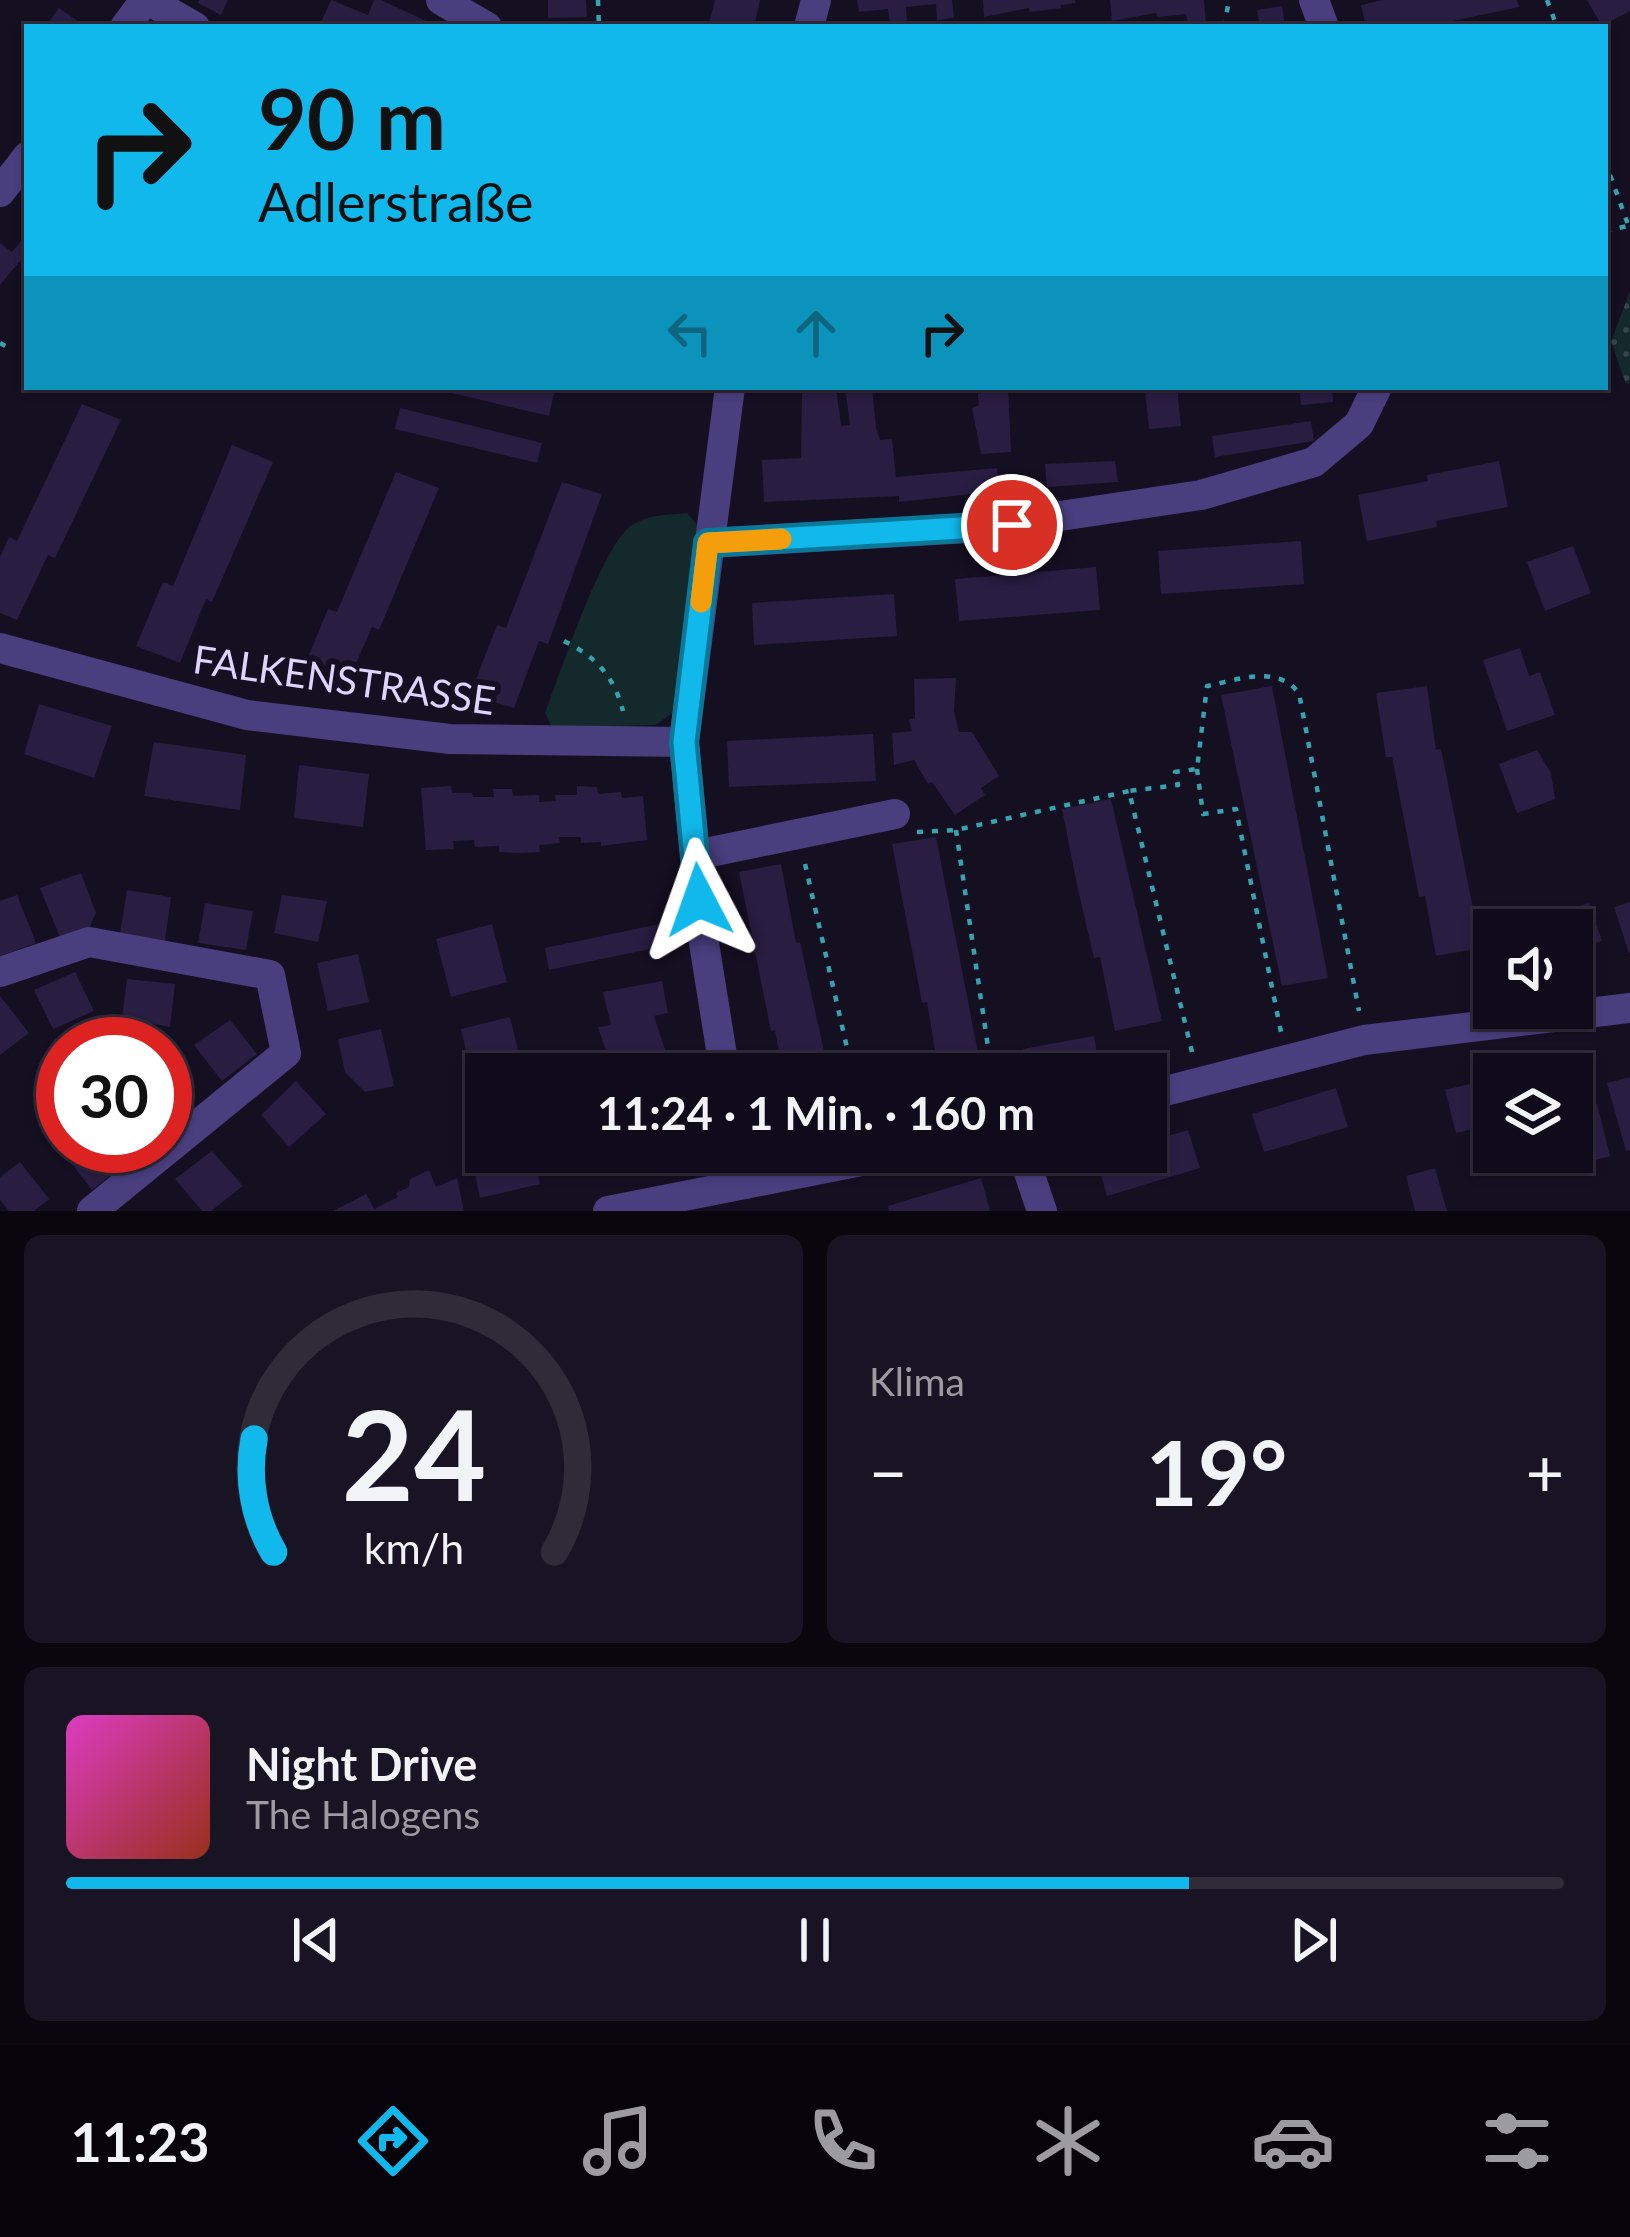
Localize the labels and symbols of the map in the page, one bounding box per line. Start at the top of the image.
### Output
pin [961,474,1063,576]
street label: FALKENSTRASSE [190,635,498,723]
position arrow [636,837,762,963]
speed limit sign: 30 [36,1017,192,1173]

